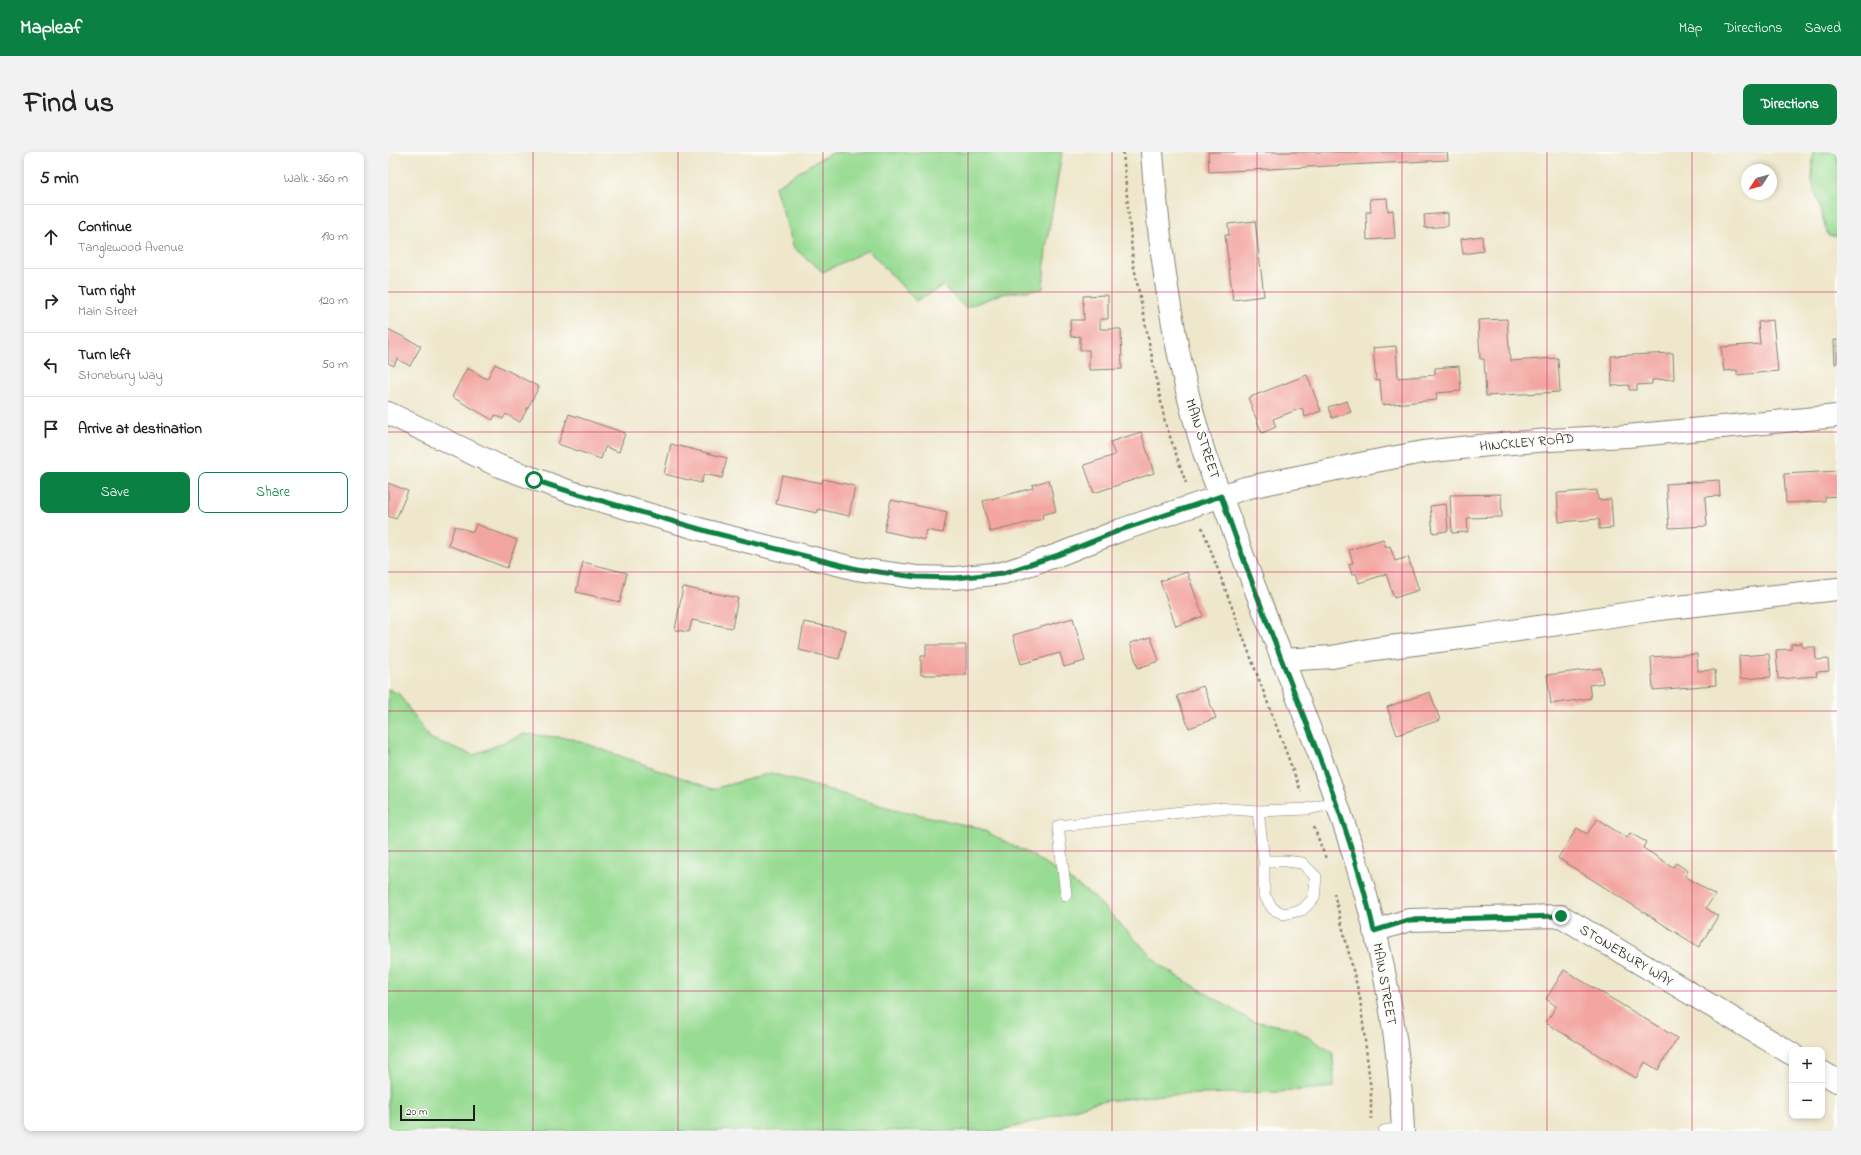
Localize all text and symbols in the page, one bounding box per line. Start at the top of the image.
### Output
text: Mapleaf [20,15,82,42]
text: Map [1679,18,1702,39]
text: Directions [1724,18,1782,39]
text: Saved [1804,18,1841,39]
text: Find us [24,84,114,125]
button: Directions [1743,84,1837,125]
north arrow [1741,164,1777,200]
text: 5 min [40,166,79,191]
text: Walk · 360 m [284,169,348,188]
text: Continue [78,216,132,238]
icon: ahead [40,226,62,248]
text: 190 m [321,227,348,246]
text: Tanglewood Avenue [78,238,184,257]
text: Turn right [78,280,136,302]
icon: right [40,290,62,312]
text: 120 m [318,291,348,310]
text: Main Street [78,302,138,321]
text: Turn left [78,344,131,366]
icon: left [40,354,62,376]
text: 50 m [322,355,348,374]
text: Stonebury Way [78,366,163,385]
street label: MAIN STREET [1179,396,1225,482]
icon: arrive [40,418,62,440]
text: Arrive at destination [78,418,202,440]
street label: HINCKLEY ROAD [1479,428,1575,458]
route start [525,471,543,489]
button: Save [40,472,190,513]
button: Share [198,472,348,513]
route end [1552,907,1570,925]
street label: STONEBURY WAY [1575,920,1677,993]
street label: MAIN STREET [1366,941,1402,1027]
map controls [1789,1047,1825,1119]
button: + [1789,1047,1825,1083]
button: − [1789,1083,1825,1119]
scale bar [400,1103,475,1122]
text: 20 m [406,1104,428,1120]

